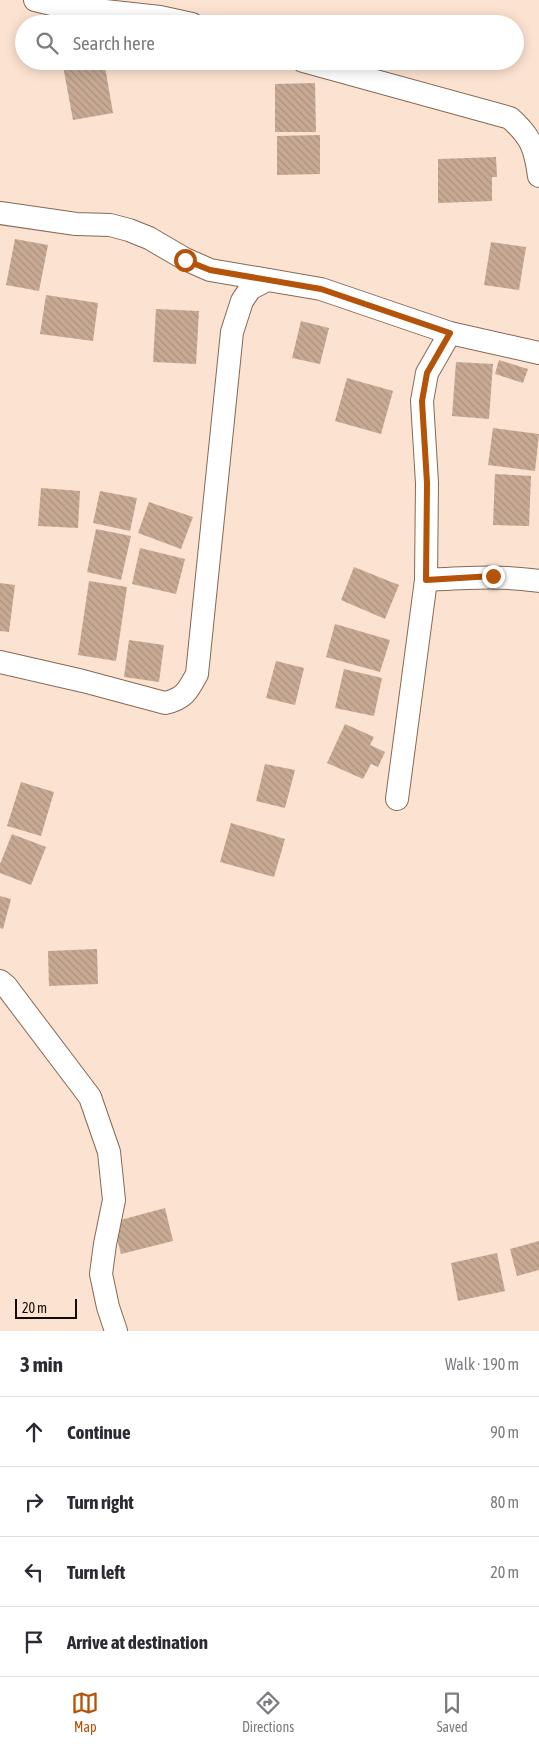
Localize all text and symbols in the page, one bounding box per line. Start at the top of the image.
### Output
search box [15,15,524,70]
icon: search [33,29,61,57]
text: Search here [73,32,155,54]
route start [174,249,197,272]
route end [482,565,505,588]
scale bar [15,1296,78,1319]
text: 20 m [22,1300,47,1316]
text: 3 min [20,1352,63,1376]
text: Walk · 190 m [445,1355,519,1373]
icon: ahead [20,1418,48,1446]
text: Continue [67,1421,131,1443]
text: 90 m [490,1423,519,1441]
icon: right [20,1488,48,1516]
text: Turn right [67,1491,134,1513]
text: 80 m [490,1493,519,1511]
icon: left [20,1558,48,1586]
text: Turn left [67,1561,125,1583]
text: 20 m [490,1563,519,1581]
icon: arrive [20,1628,48,1656]
text: Arrive at destination [67,1631,208,1653]
tab: Map [71,1689,99,1735]
tab: Directions [242,1689,294,1735]
tab: Saved [437,1689,468,1735]

